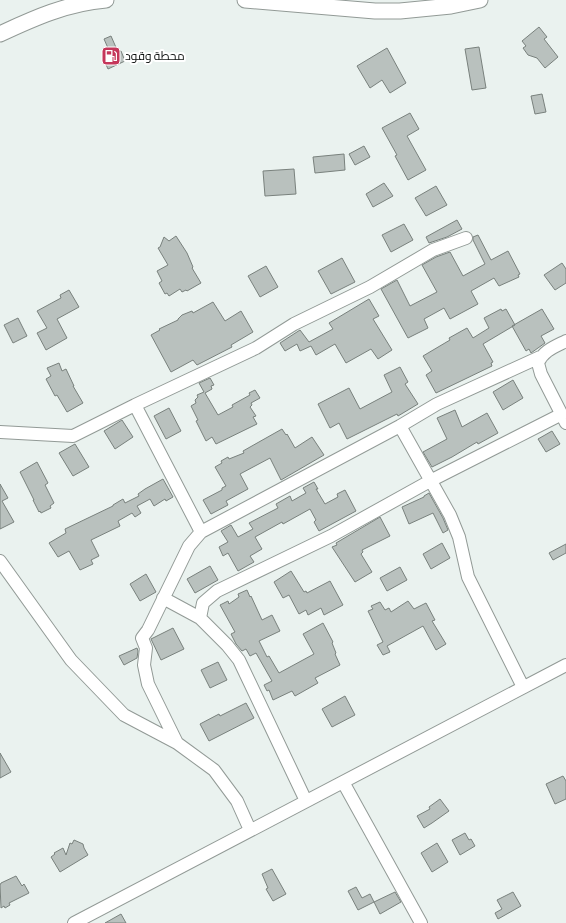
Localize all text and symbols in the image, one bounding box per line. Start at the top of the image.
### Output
fuel station icon: محطة وقود [100,45,122,67]
place label: محطة وقود [125,48,185,63]

